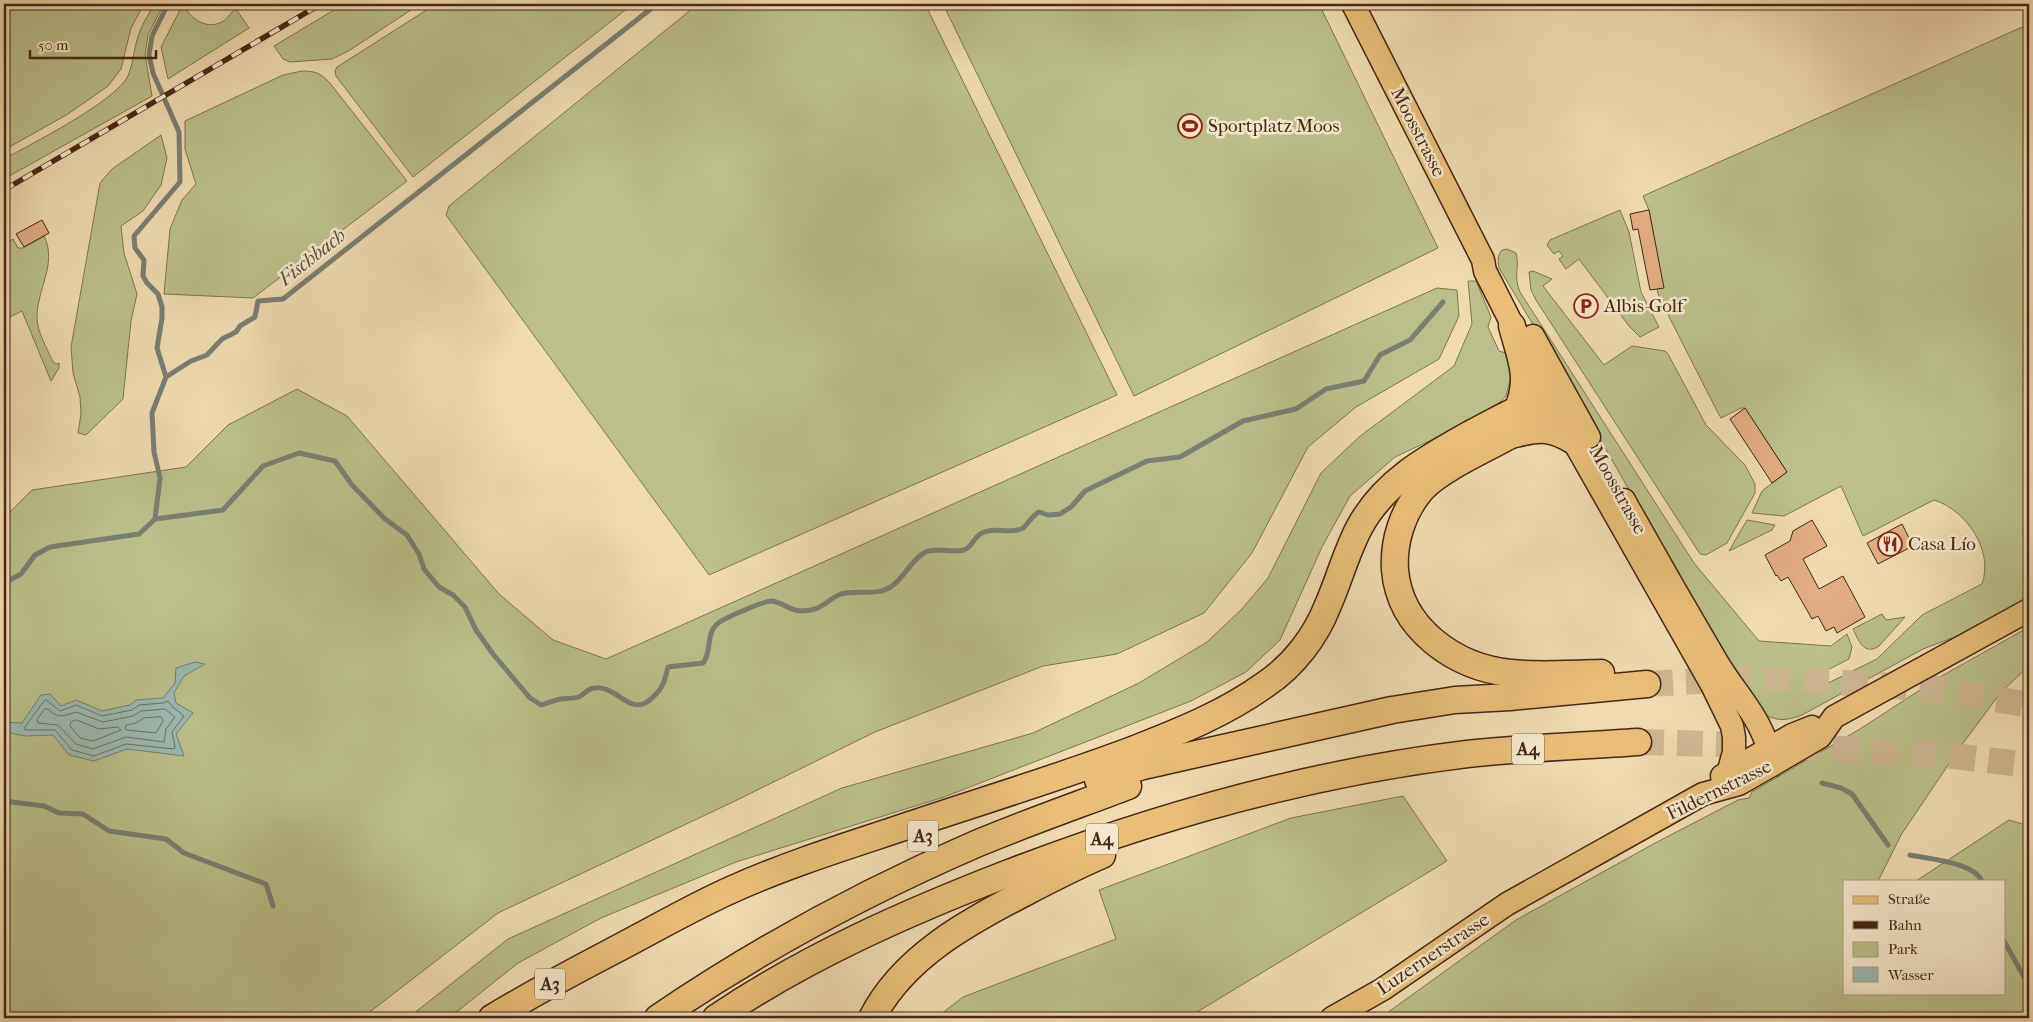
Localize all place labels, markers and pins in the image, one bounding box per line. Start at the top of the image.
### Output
sports icon: Sportplatz Moos [1177,113,1203,139]
place label: Sportplatz Moos [1208,115,1339,137]
parking icon: Albis-Golf [1573,293,1599,319]
place label: Albis-Golf [1603,295,1687,317]
restaurant icon: Casa Lío [1877,531,1903,557]
place label: Casa Lío [1908,533,1976,555]

